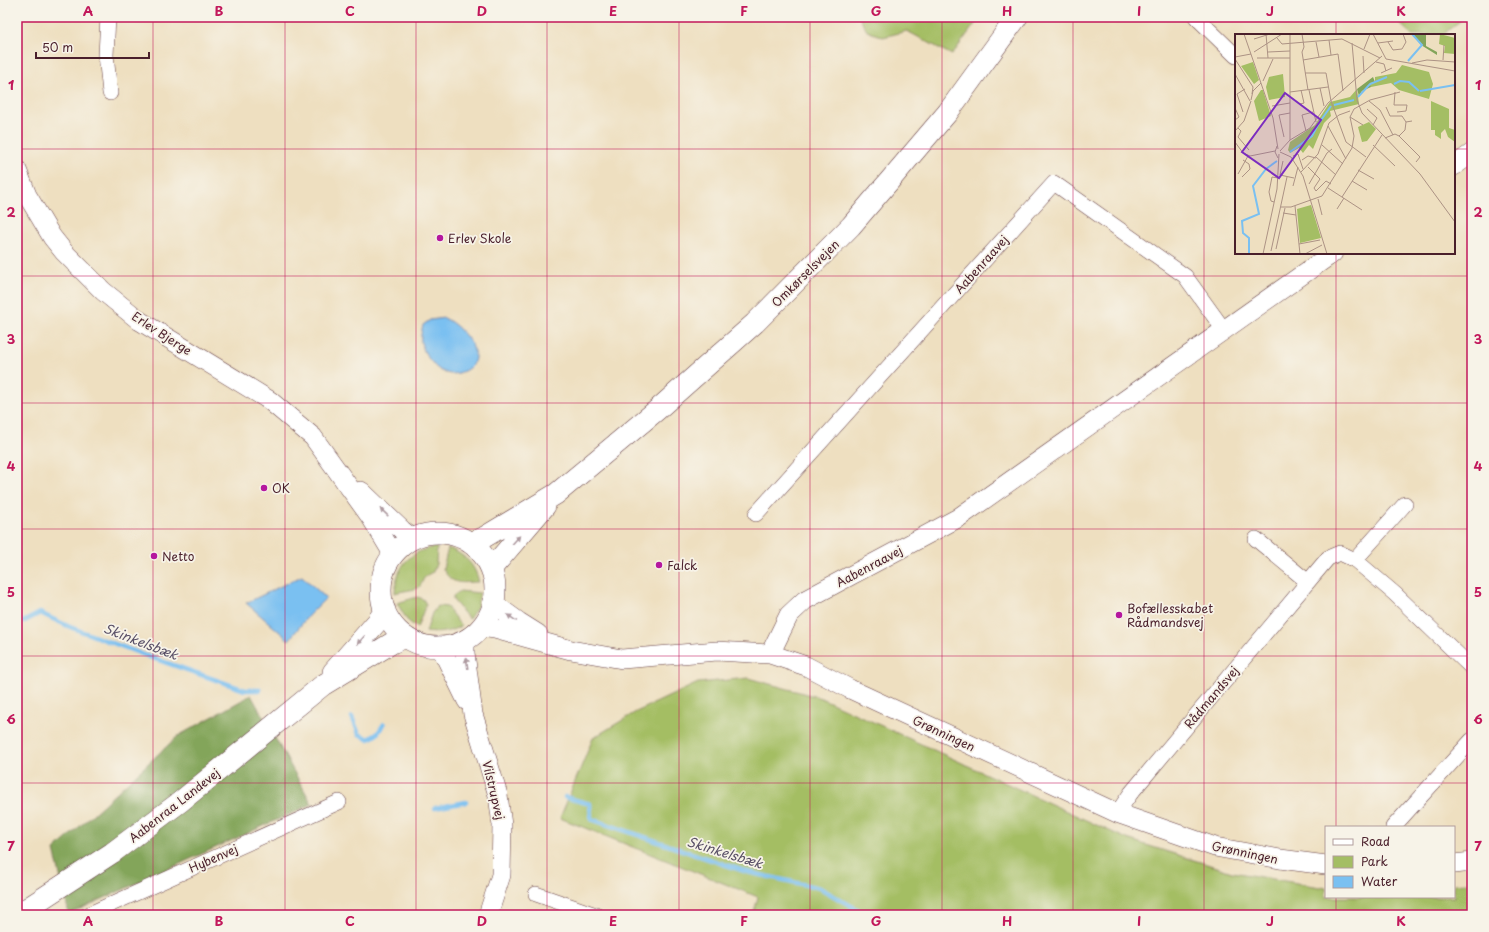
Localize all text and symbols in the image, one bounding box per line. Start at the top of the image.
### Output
text: A [83,1,93,20]
text: B [215,1,224,20]
text: C [345,1,355,20]
text: D [477,1,487,20]
text: E [609,1,617,20]
text: F [740,1,748,20]
text: G [871,1,881,20]
text: H [1002,1,1012,20]
text: I [1137,1,1141,20]
text: J [1266,1,1274,20]
text: K [1396,1,1406,20]
scale bar [36,34,149,60]
inset map [1235,34,1455,254]
text: 50 m [42,38,73,56]
text: 1 [8,75,14,94]
text: 1 [1475,75,1481,94]
text: 2 [6,202,16,221]
text: 2 [1473,202,1483,221]
place label: Erlev Skole [448,229,512,247]
street label: Aabenraavej [950,231,1012,297]
marker: Erlev Skole [435,233,445,243]
street label: Omkørselsvejen [767,235,843,311]
street label: Erlev Bjerge [128,307,196,359]
text: 3 [7,329,16,348]
text: 3 [1474,329,1483,348]
text: 4 [7,456,16,475]
text: 4 [1474,456,1483,475]
place label: OK [272,479,290,497]
marker: OK [259,483,269,493]
one-way arrow [379,507,389,517]
one-way arrow [511,535,520,544]
street label: Aabenraavej [833,541,905,591]
place label: Netto [162,547,195,565]
marker: Netto [149,551,159,561]
place label: Falck [667,556,697,574]
marker: Falck [654,560,664,570]
text: 5 [7,582,15,601]
text: 5 [1474,582,1482,601]
place label: Bofællesskabet Rådmandsvej [1127,599,1213,631]
marker: Bofællesskabet Rådmandsvej [1114,610,1124,620]
one-way arrow [507,614,518,622]
water label: Skinkelsbæk [101,618,182,664]
one-way arrow [356,635,365,646]
one-way arrow [464,657,470,669]
street label: Rådmandsvej [1179,662,1243,732]
text: 6 [6,709,16,728]
text: 6 [1473,709,1483,728]
street label: Grønningen [910,711,978,755]
street label: Vilstrupvej [478,758,510,822]
street label: Aabenraa Landevej [125,764,223,846]
legend [1325,826,1455,898]
water label: Skinkelsbæk [685,831,766,873]
text: Road [1361,832,1390,850]
text: 7 [7,836,15,855]
street label: Grønningen [1210,836,1280,868]
text: 7 [1474,836,1482,855]
street label: Hybenvej [186,839,240,877]
text: Park [1361,852,1388,870]
text: Water [1361,872,1398,890]
text: A [83,911,93,930]
text: B [215,911,224,930]
text: C [345,911,355,930]
text: D [477,911,487,930]
text: E [609,911,617,930]
text: F [740,911,748,930]
text: G [871,911,881,930]
text: H [1002,911,1012,930]
text: I [1137,911,1141,930]
text: J [1266,911,1274,930]
text: K [1396,911,1406,930]

